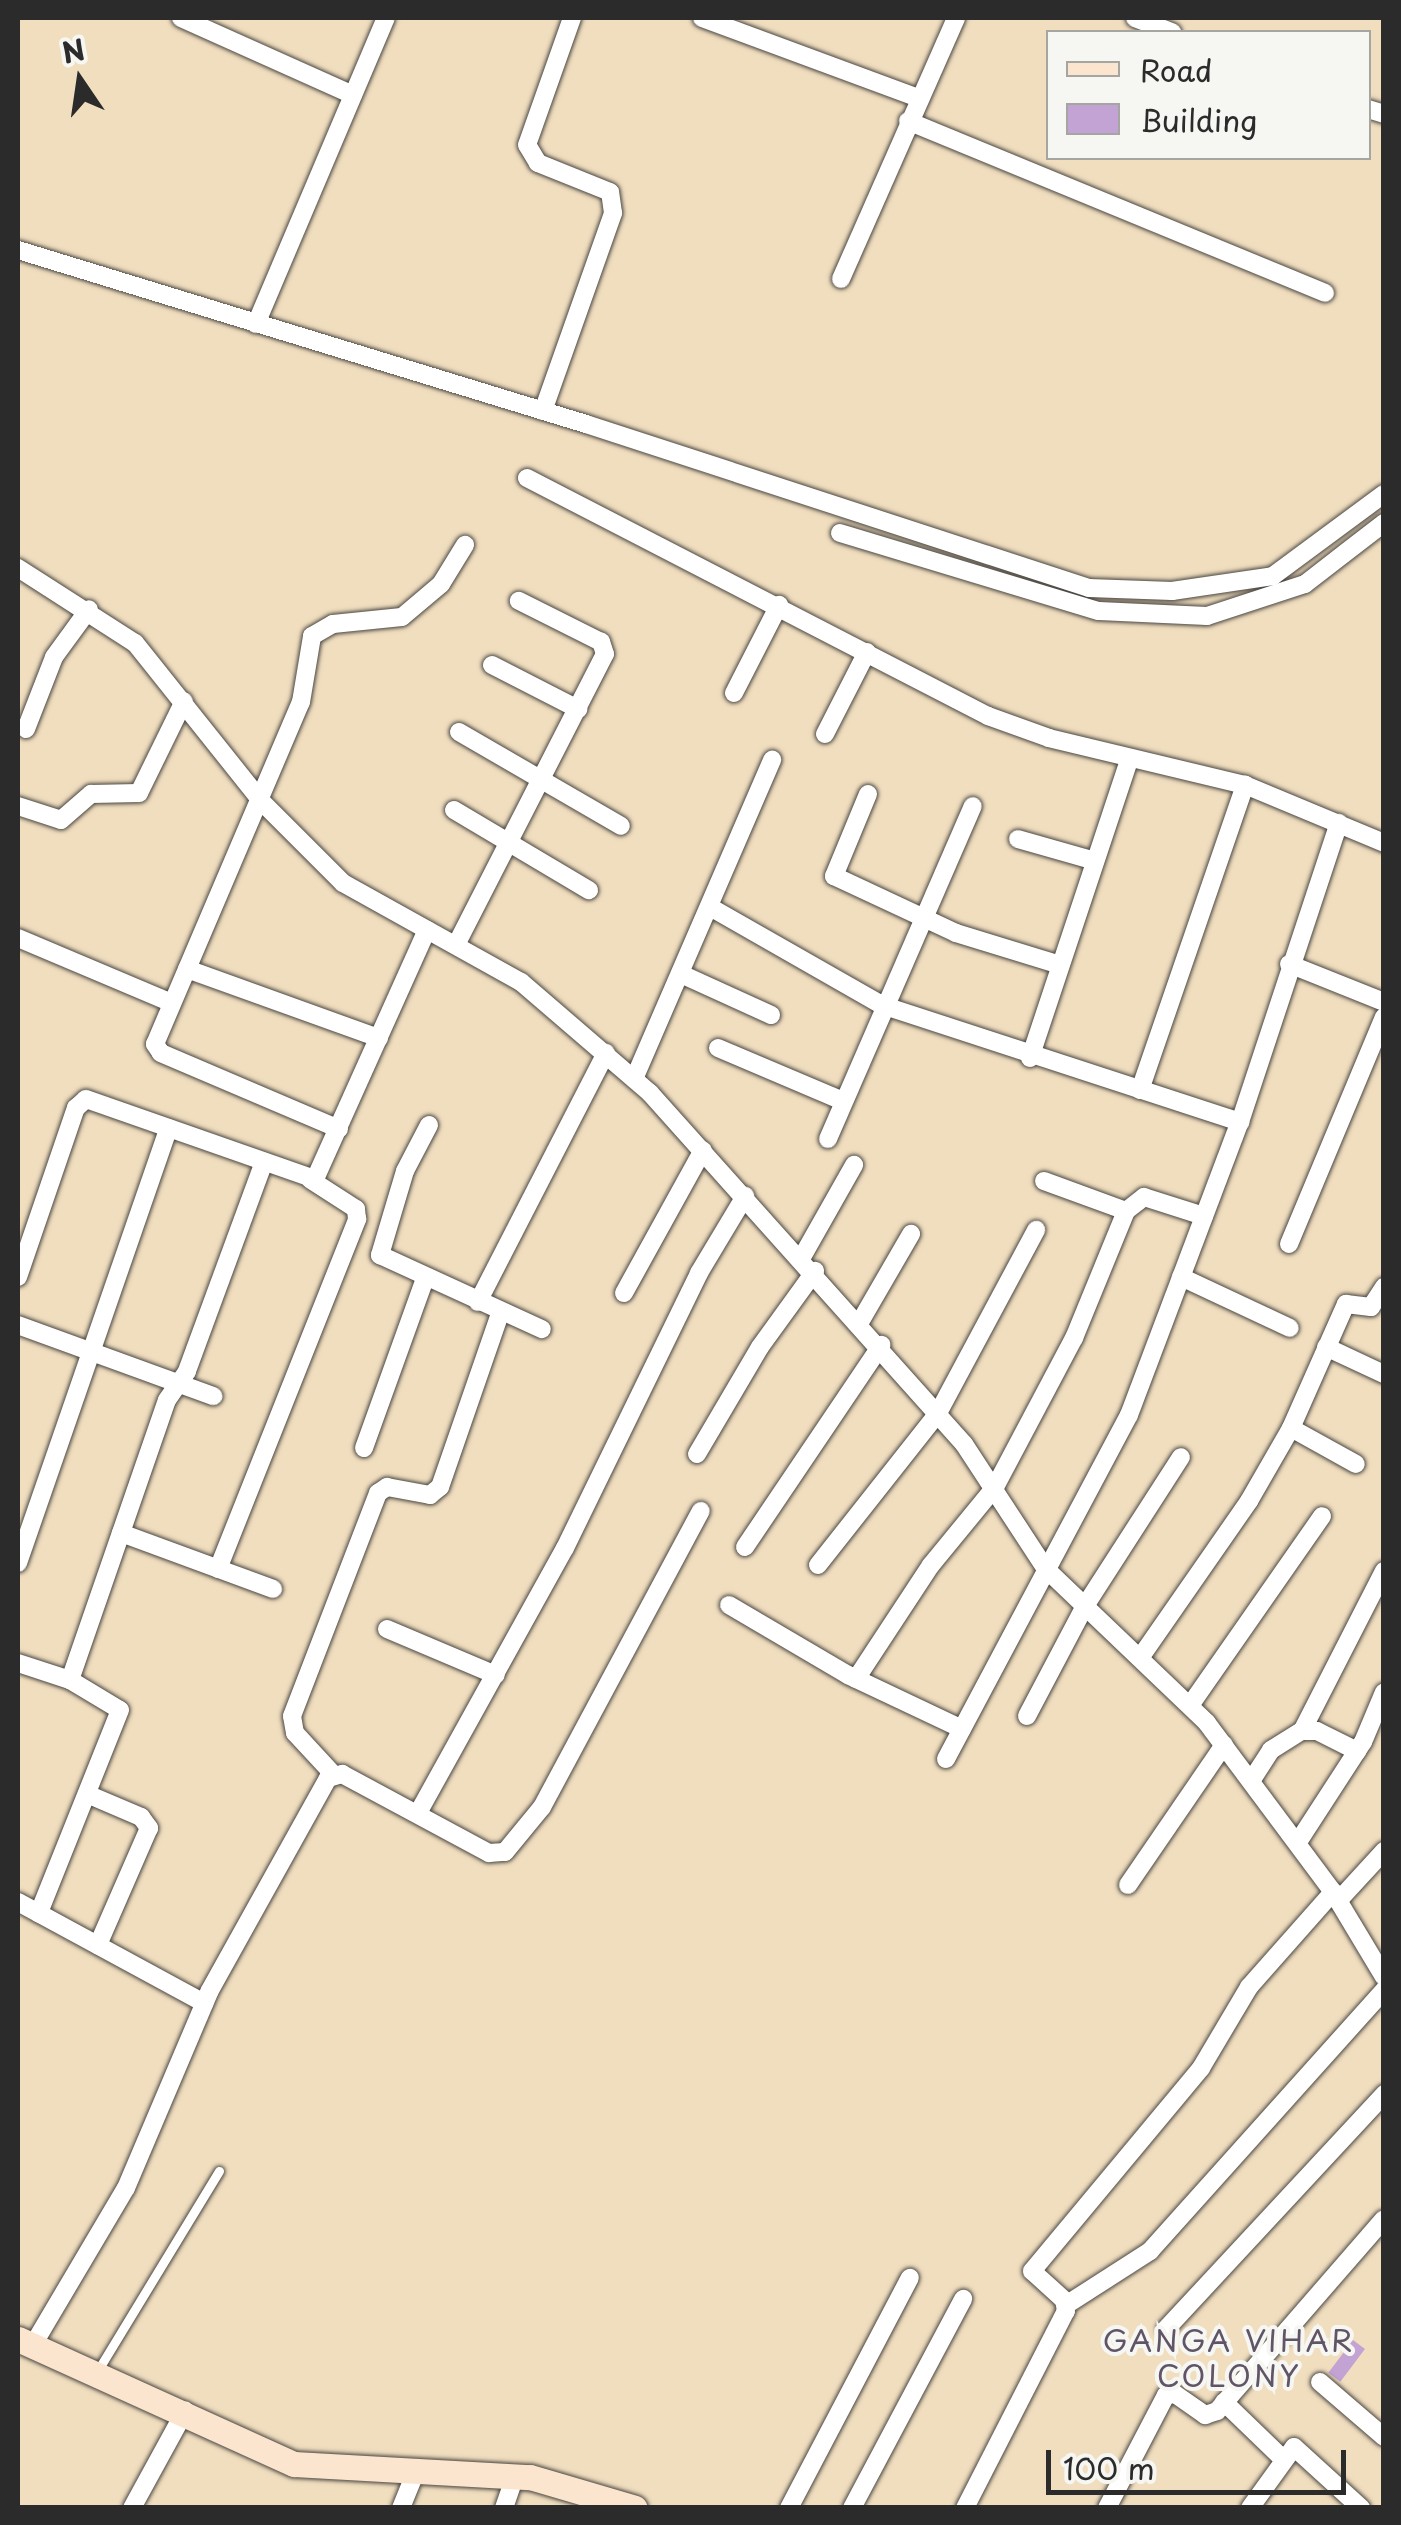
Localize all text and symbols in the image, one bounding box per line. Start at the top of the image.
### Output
text: N [57,27,89,74]
north arrow [30,30,130,130]
legend [1046,30,1371,160]
text: Road [1140,47,1213,92]
text: Building [1140,97,1257,142]
district label: GANGA VIHAR COLONY [1102,2322,1356,2392]
scale bar [1051,2430,1351,2492]
text: 100 m [1063,2445,1155,2490]

